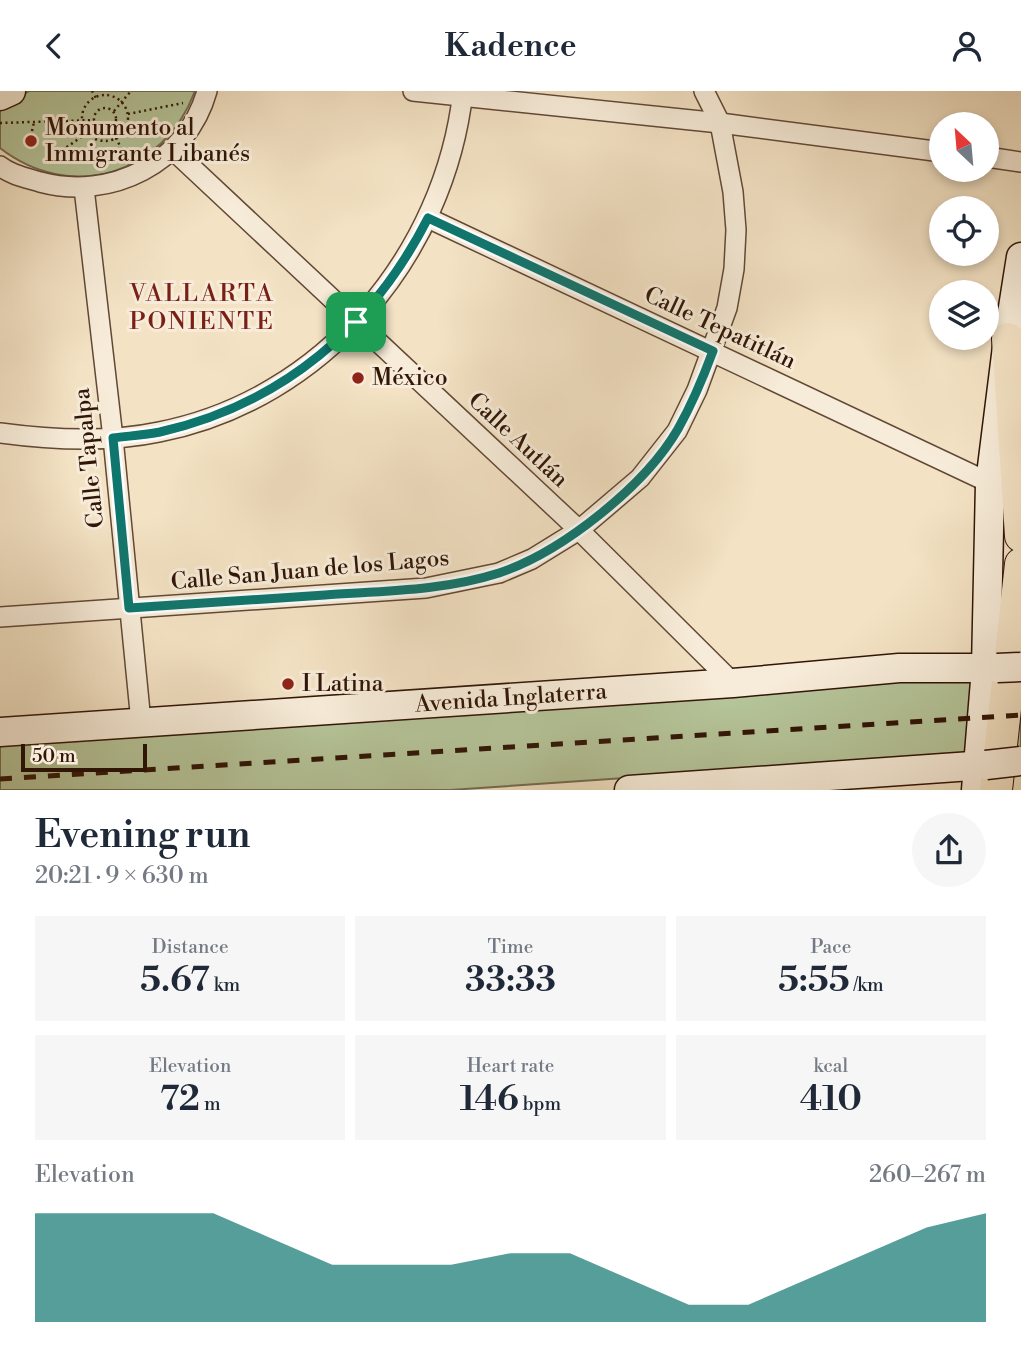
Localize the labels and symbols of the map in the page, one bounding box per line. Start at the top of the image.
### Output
north arrow [929,112,999,182]
place label: Monumento al Inmigrante Libanés [45,114,250,168]
marker: Monumento al Inmigrante Libanés [23,133,39,149]
district label: VALLARTA PONIENTE [128,279,275,337]
street label: Calle Tepatitlán [640,281,801,375]
pin [326,292,386,352]
place label: México [372,364,448,392]
marker: México [350,370,366,386]
street label: Calle Tapalpa [68,386,110,529]
street label: Calle Autlán [462,387,574,494]
street label: Calle San Juan de los Lagos [170,544,450,596]
place label: I Latina [302,670,384,698]
marker: I Latina [280,676,296,692]
street label: Avenida Inglaterra [413,677,608,719]
scale bar [21,741,147,773]

